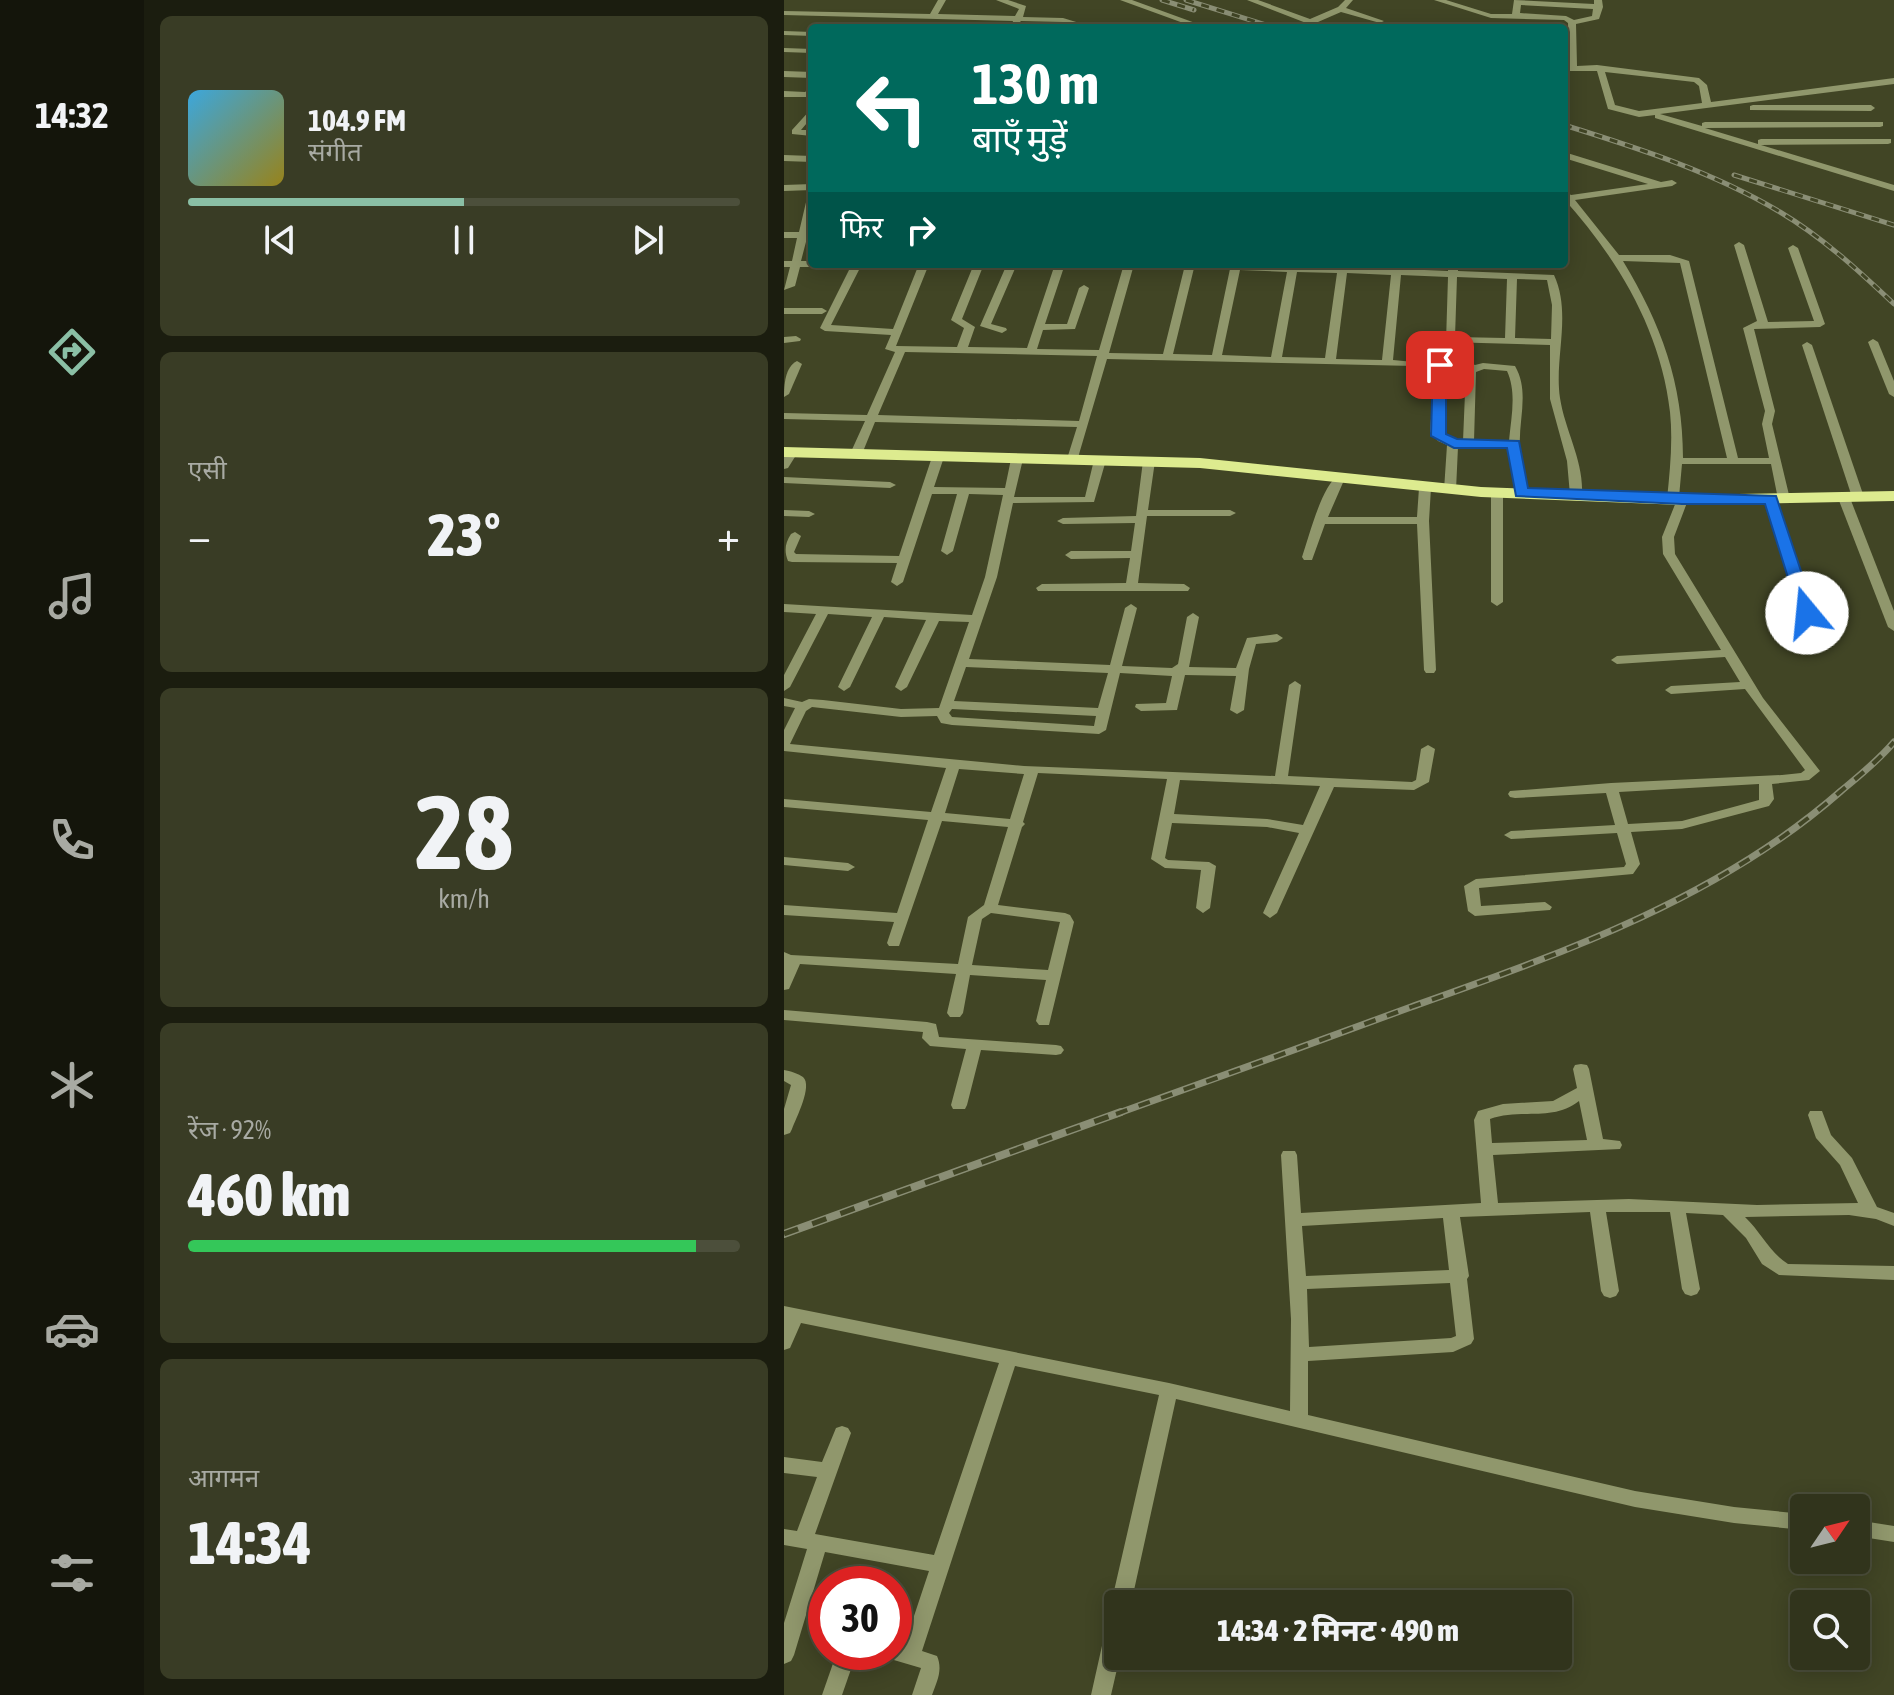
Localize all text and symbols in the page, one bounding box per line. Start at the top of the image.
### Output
text: 130 m [972,52,1099,116]
icon: left [840,56,944,160]
text: 14:32 [35,94,109,136]
text: 104.9 FM [308,103,406,137]
text: बाएँ मुड़ें [972,118,1068,160]
text: संगीत [308,137,362,167]
icon: right [899,208,943,252]
text: फिर [840,210,883,244]
icon: previous [258,218,302,262]
icon: pause [442,218,486,262]
icon: next [626,218,670,262]
icon: directions [44,324,100,380]
pin [1406,331,1474,399]
icon: arrive [1418,343,1462,387]
text: एसी [188,455,227,485]
text: 23° [428,500,500,569]
text: − [188,510,211,560]
text: + [717,510,740,560]
icon: music [44,568,100,624]
position arrow [1765,571,1849,655]
text: 28 [415,772,513,891]
icon: phone [44,812,100,868]
text: km/h [438,884,490,914]
icon: climate [44,1057,100,1113]
text: रेंज · 92% [188,1115,271,1145]
text: 460 km [188,1160,350,1229]
icon: car [44,1301,100,1357]
text: आगमन [188,1463,259,1493]
north arrow [1790,1494,1870,1574]
map controls [1790,1494,1870,1670]
text: 14:34 [188,1508,311,1577]
icon: filters [44,1545,100,1601]
speed limit sign: 30 [808,1566,912,1670]
button: search [1790,1590,1870,1670]
text: 14:34 · 2 मिनट · 490 m [1217,1613,1459,1647]

